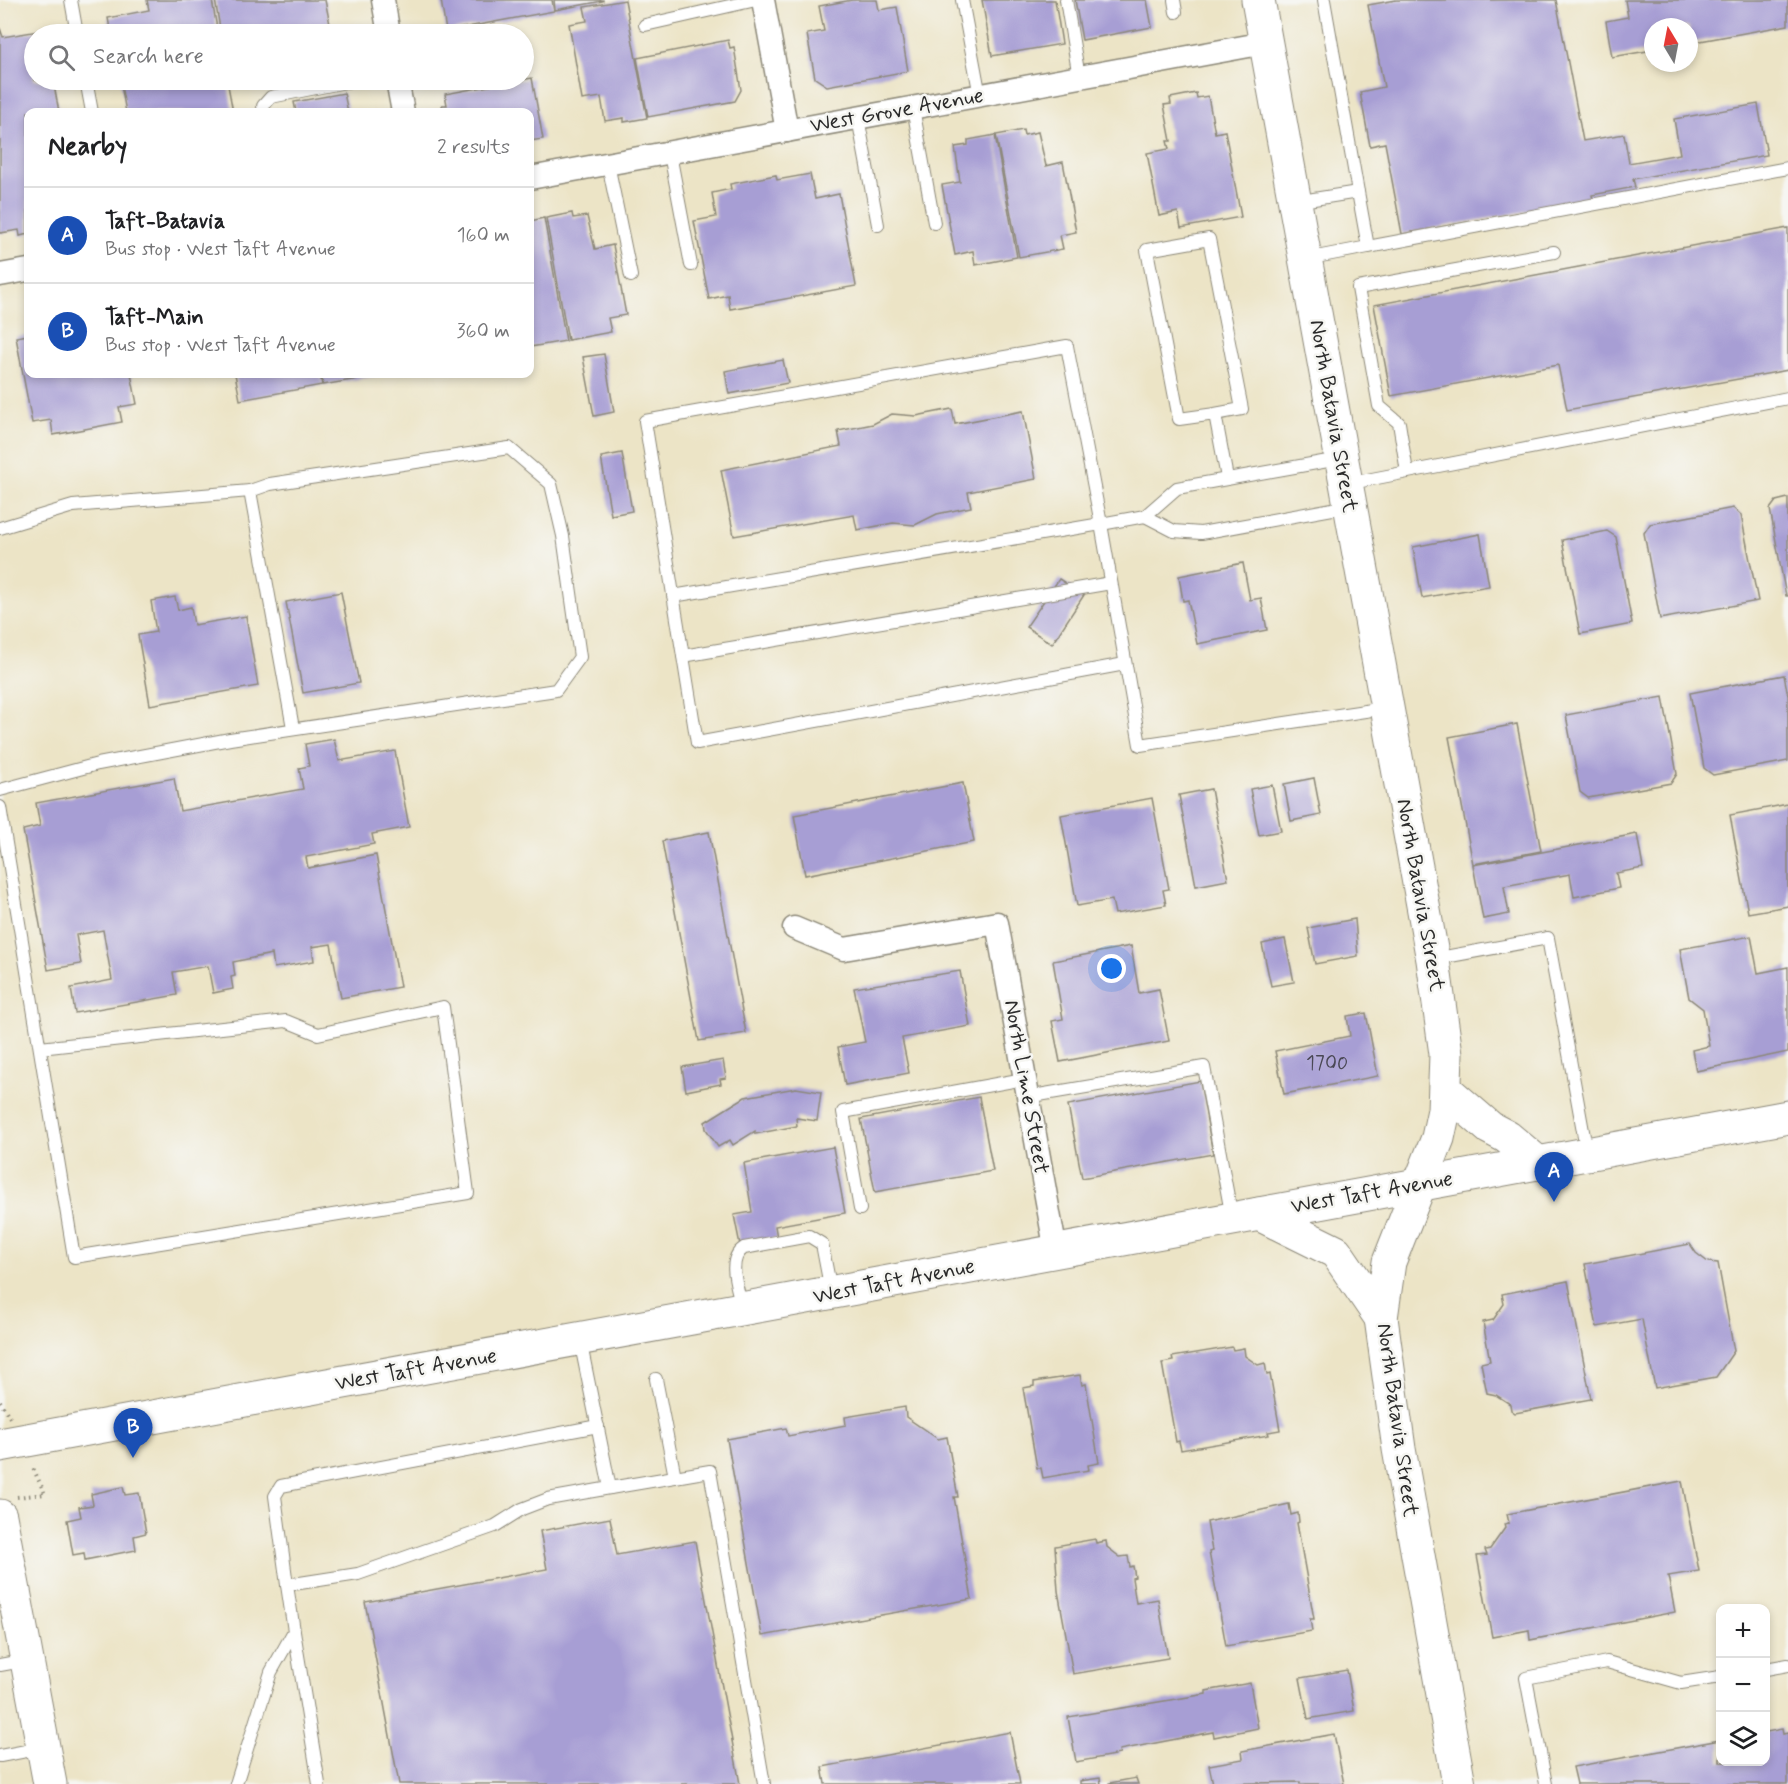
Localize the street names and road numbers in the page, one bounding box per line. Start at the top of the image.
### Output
street label: West Grove Avenue [808,82,986,140]
street label: North Batavia Street [1302,317,1364,515]
street label: North Batavia Street [1389,796,1451,994]
street label: North Lime Street [997,998,1055,1176]
street label: West Taft Avenue [1289,1165,1455,1221]
street label: West Taft Avenue [811,1253,977,1311]
street label: North Batavia Street [1370,1321,1424,1519]
street label: West Taft Avenue [333,1342,499,1398]

